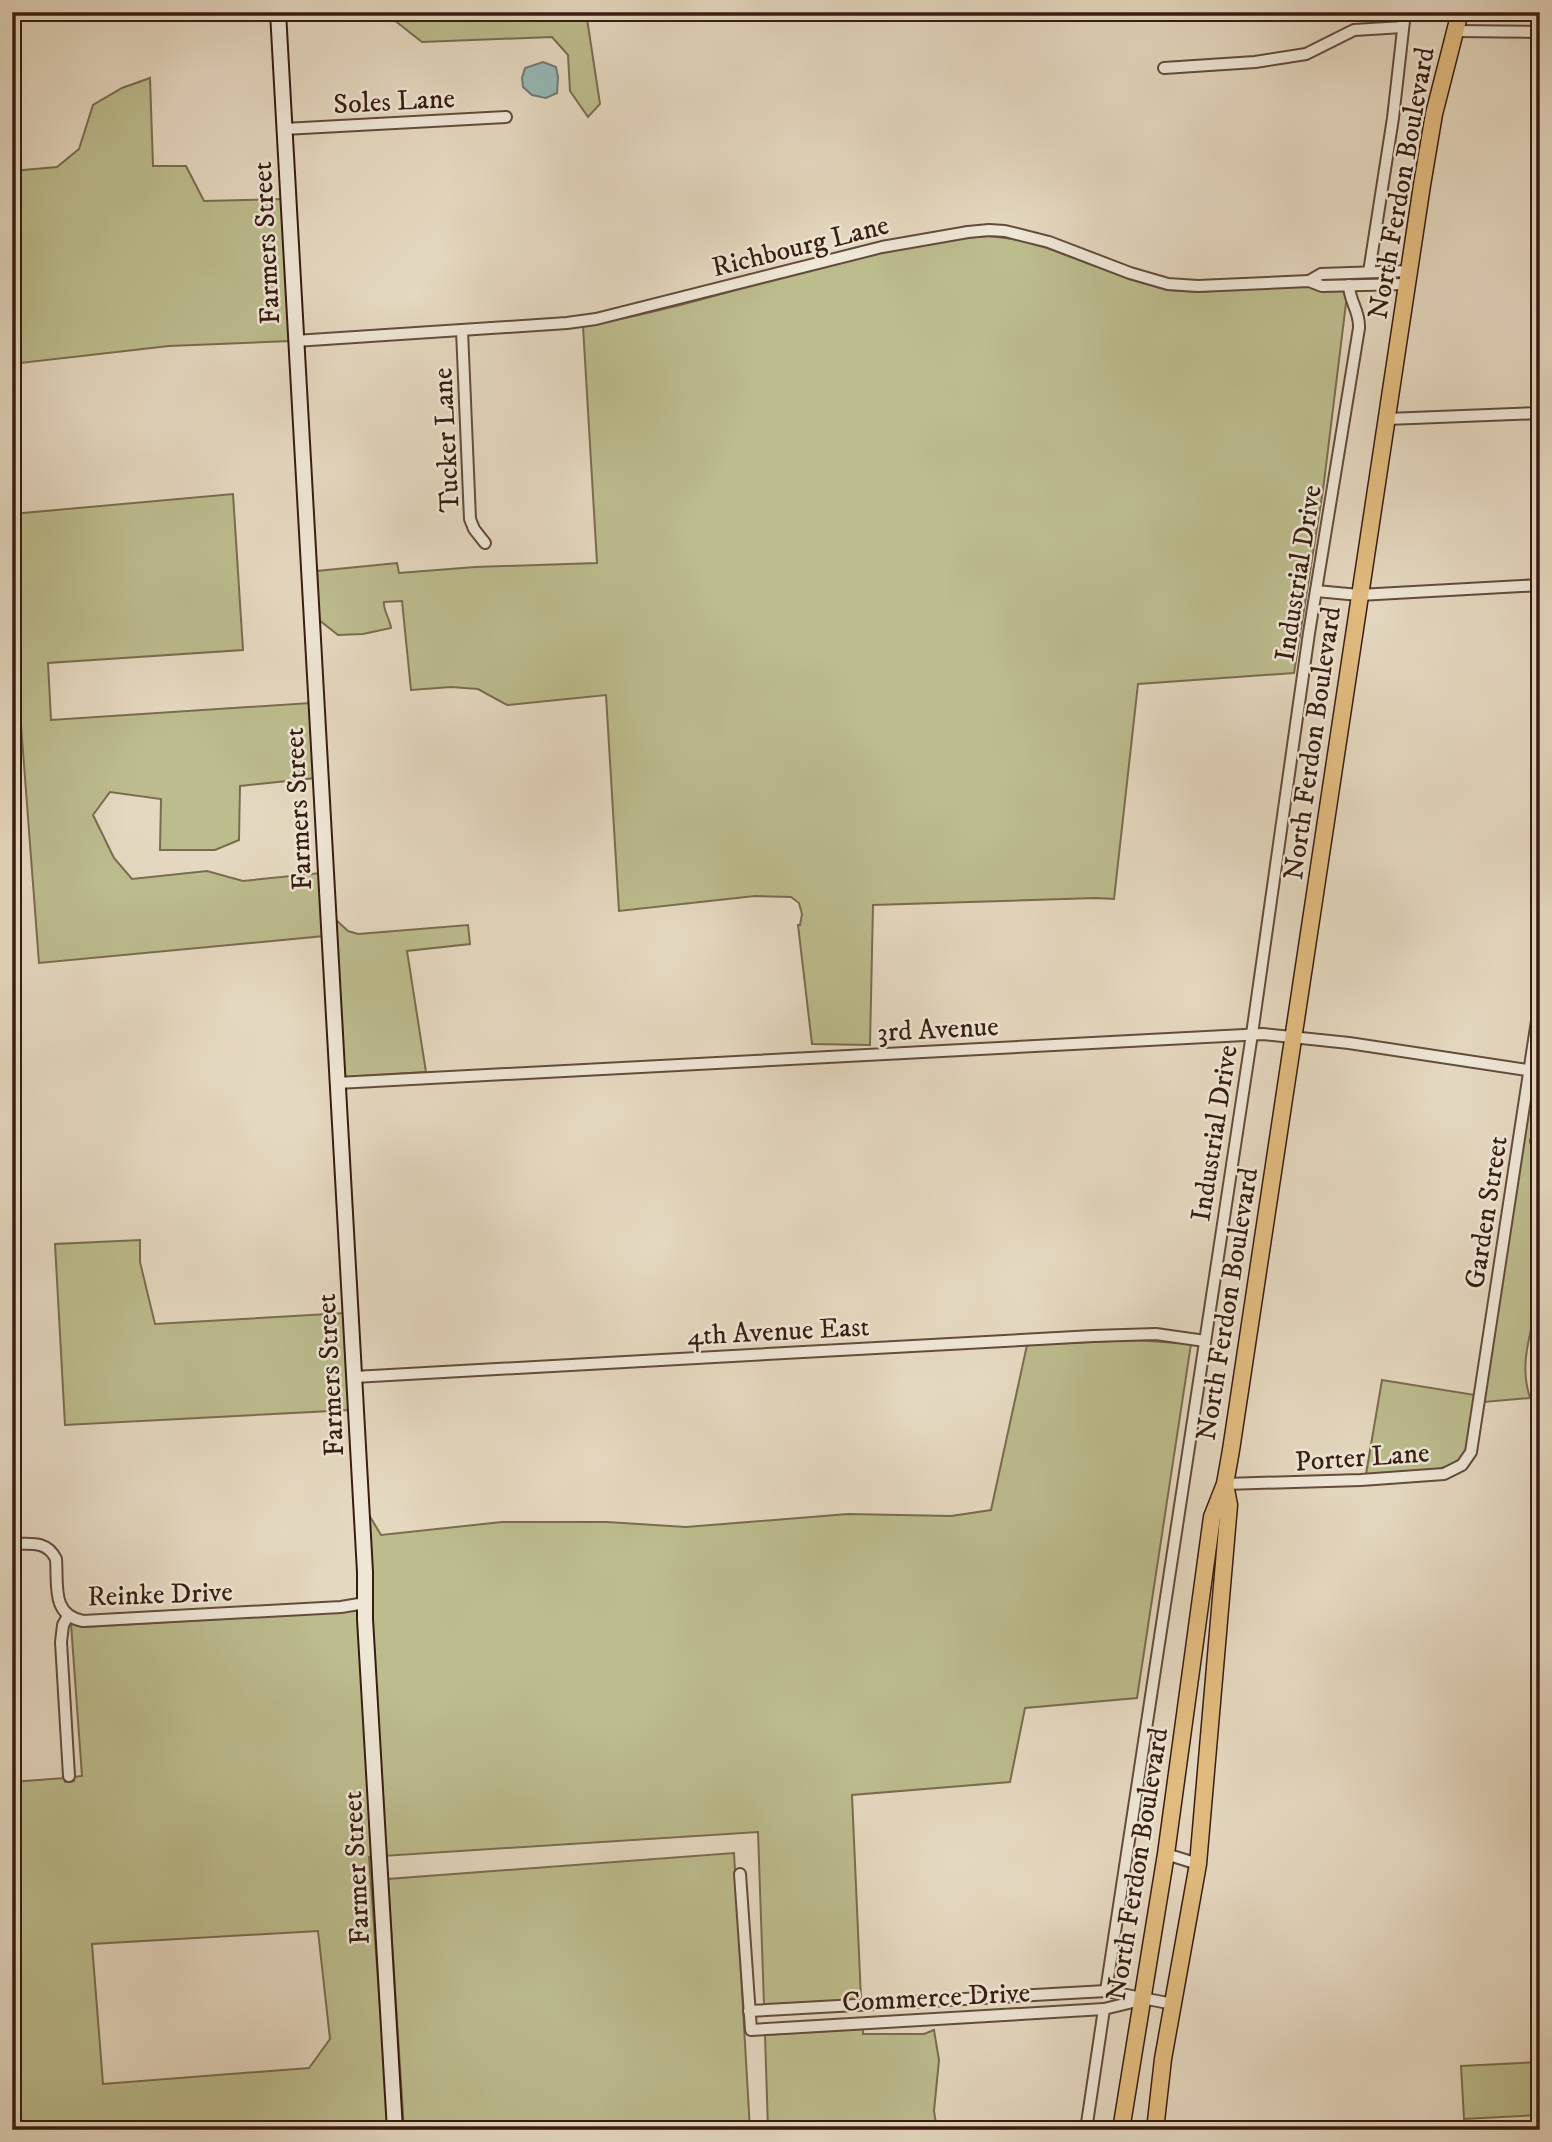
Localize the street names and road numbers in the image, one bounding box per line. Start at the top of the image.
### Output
street label: North Ferdon Boulevard [1360,44,1443,322]
street label: Soles Lane [332,81,456,122]
street label: Farmers Street [245,161,288,325]
street label: Richbourg Lane [708,208,892,285]
street label: Tucker Lane [425,367,468,513]
street label: Industrial Drive [1267,483,1330,664]
street label: North Ferdon Boulevard [1276,604,1349,882]
street label: Farmers Street [277,727,320,891]
street label: 3rd Avenue [877,1009,1000,1050]
street label: Industrial Drive [1183,1043,1246,1224]
street label: Garden Street [1457,1133,1516,1291]
street label: North Ferdon Boulevard [1189,1165,1266,1443]
street label: Farmers Street [309,1293,352,1457]
street label: 4th Avenue East [686,1309,870,1354]
street label: Porter Lane [1294,1435,1431,1480]
street label: Reinke Drive [87,1574,233,1615]
street label: North Ferdon Boulevard [1099,1725,1176,2003]
street label: Farmer Street [335,1790,378,1946]
street label: Commerce Drive [841,1975,1031,2020]

